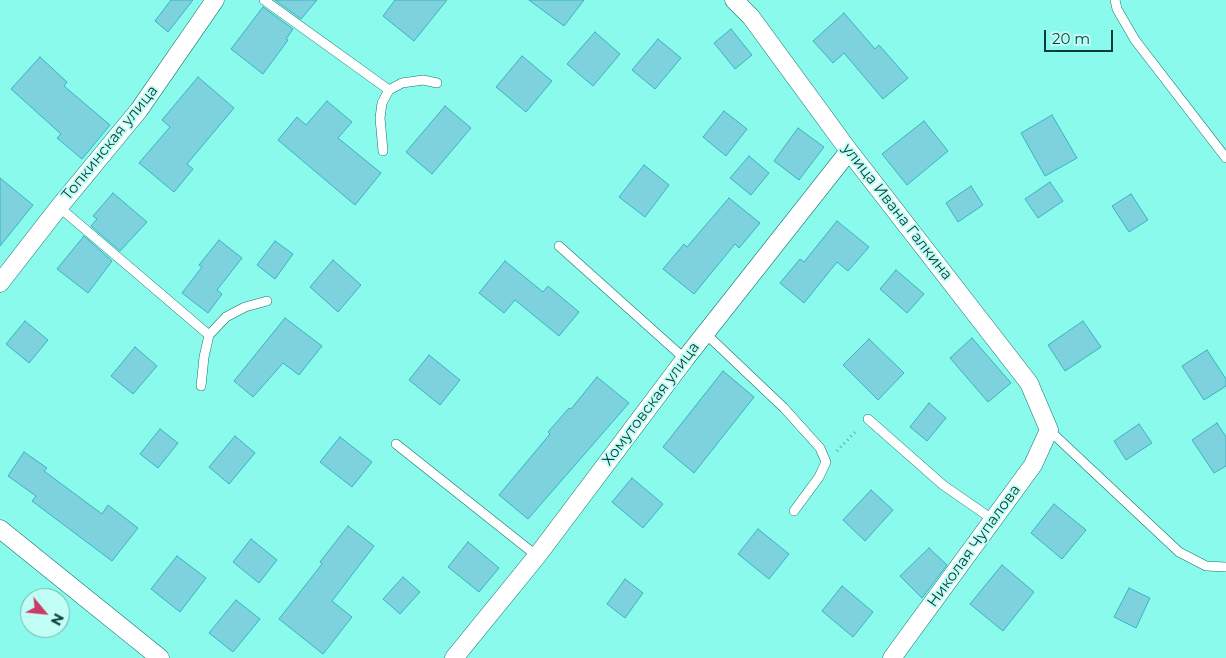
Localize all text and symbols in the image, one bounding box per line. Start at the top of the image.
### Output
scale bar [1046,20,1115,52]
text: 20 m [1052,29,1090,48]
street label: Топкинская улица [58,82,162,204]
street label: улица Ивана Галкина [838,140,956,284]
street label: Хомутовская улица [599,339,703,469]
street label: Николая Чупалова [924,481,1024,611]
north arrow [20,588,70,638]
text: N [47,610,68,629]

